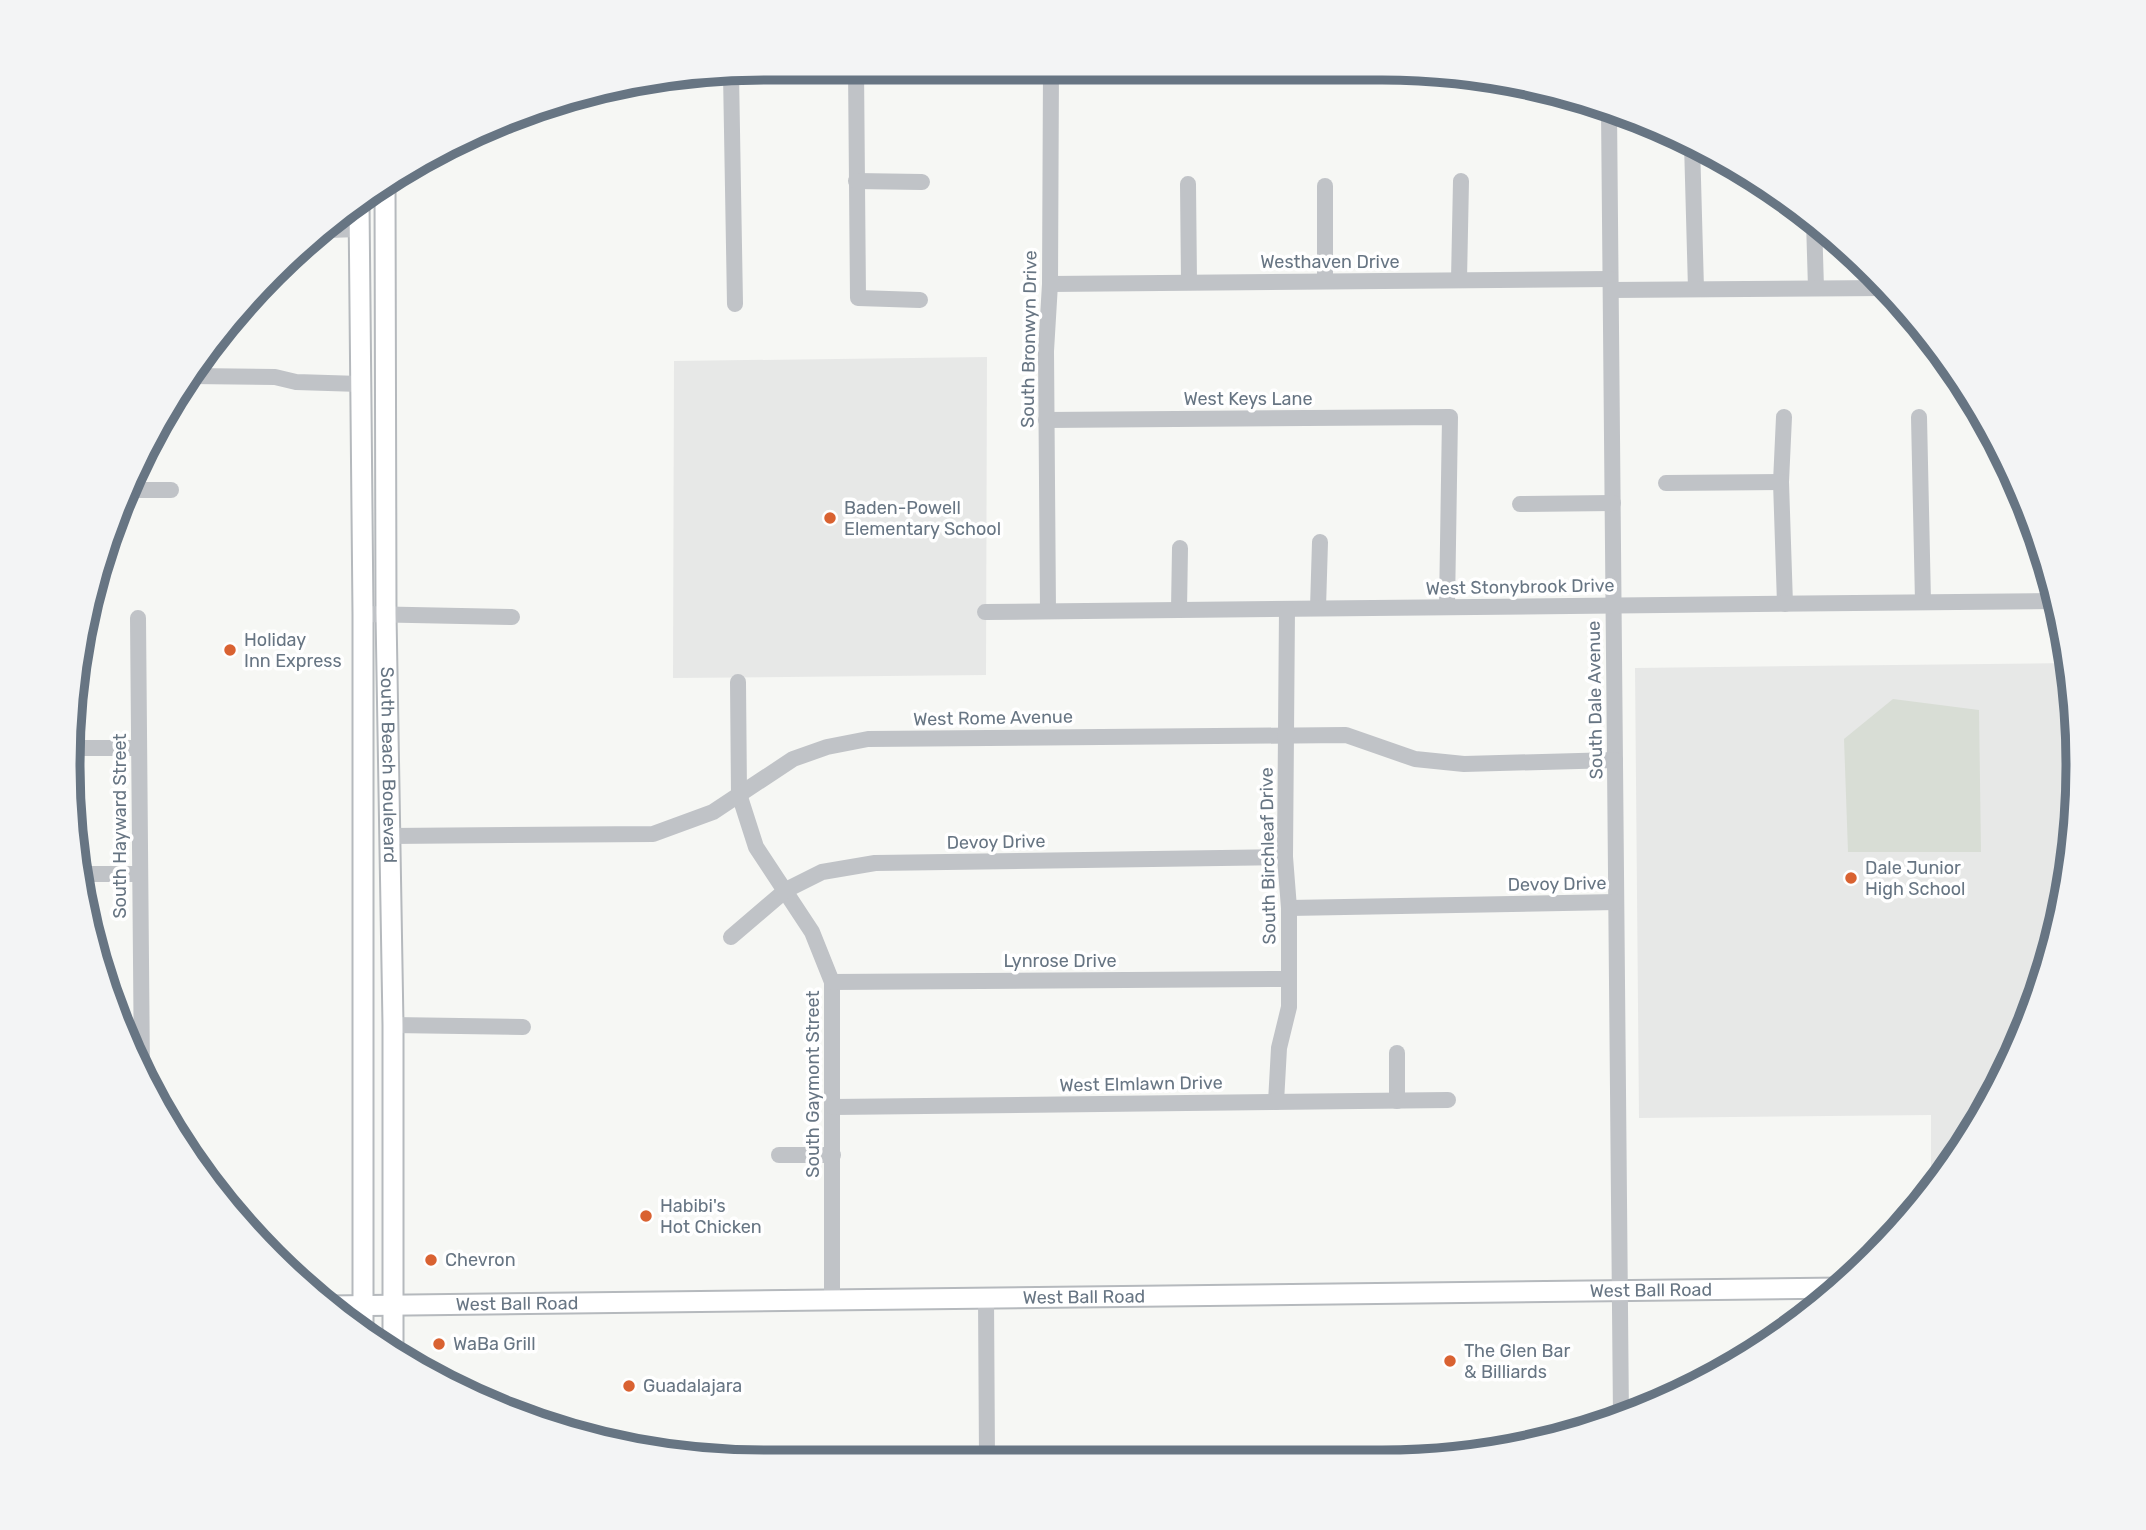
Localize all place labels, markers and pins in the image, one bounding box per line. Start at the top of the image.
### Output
place label: Baden-Powell Elementary School [844,497,1001,540]
marker: Baden-Powell Elementary School [822,510,838,526]
place label: Holiday Inn Express [244,629,342,672]
marker: Holiday Inn Express [222,642,238,658]
place label: Dale Junior High School [1865,857,1965,900]
marker: Dale Junior High School [1843,870,1859,886]
place label: Habibi's Hot Chicken [660,1195,762,1238]
marker: Habibi's Hot Chicken [638,1208,654,1224]
place label: Chevron [445,1249,516,1271]
marker: Chevron [423,1252,439,1268]
place label: WaBa Grill [453,1333,536,1355]
marker: WaBa Grill [431,1336,447,1352]
place label: The Glen Bar & Billiards [1464,1340,1571,1383]
marker: The Glen Bar & Billiards [1442,1353,1458,1369]
place label: Guadalajara [643,1375,742,1397]
marker: Guadalajara [621,1378,637,1394]

